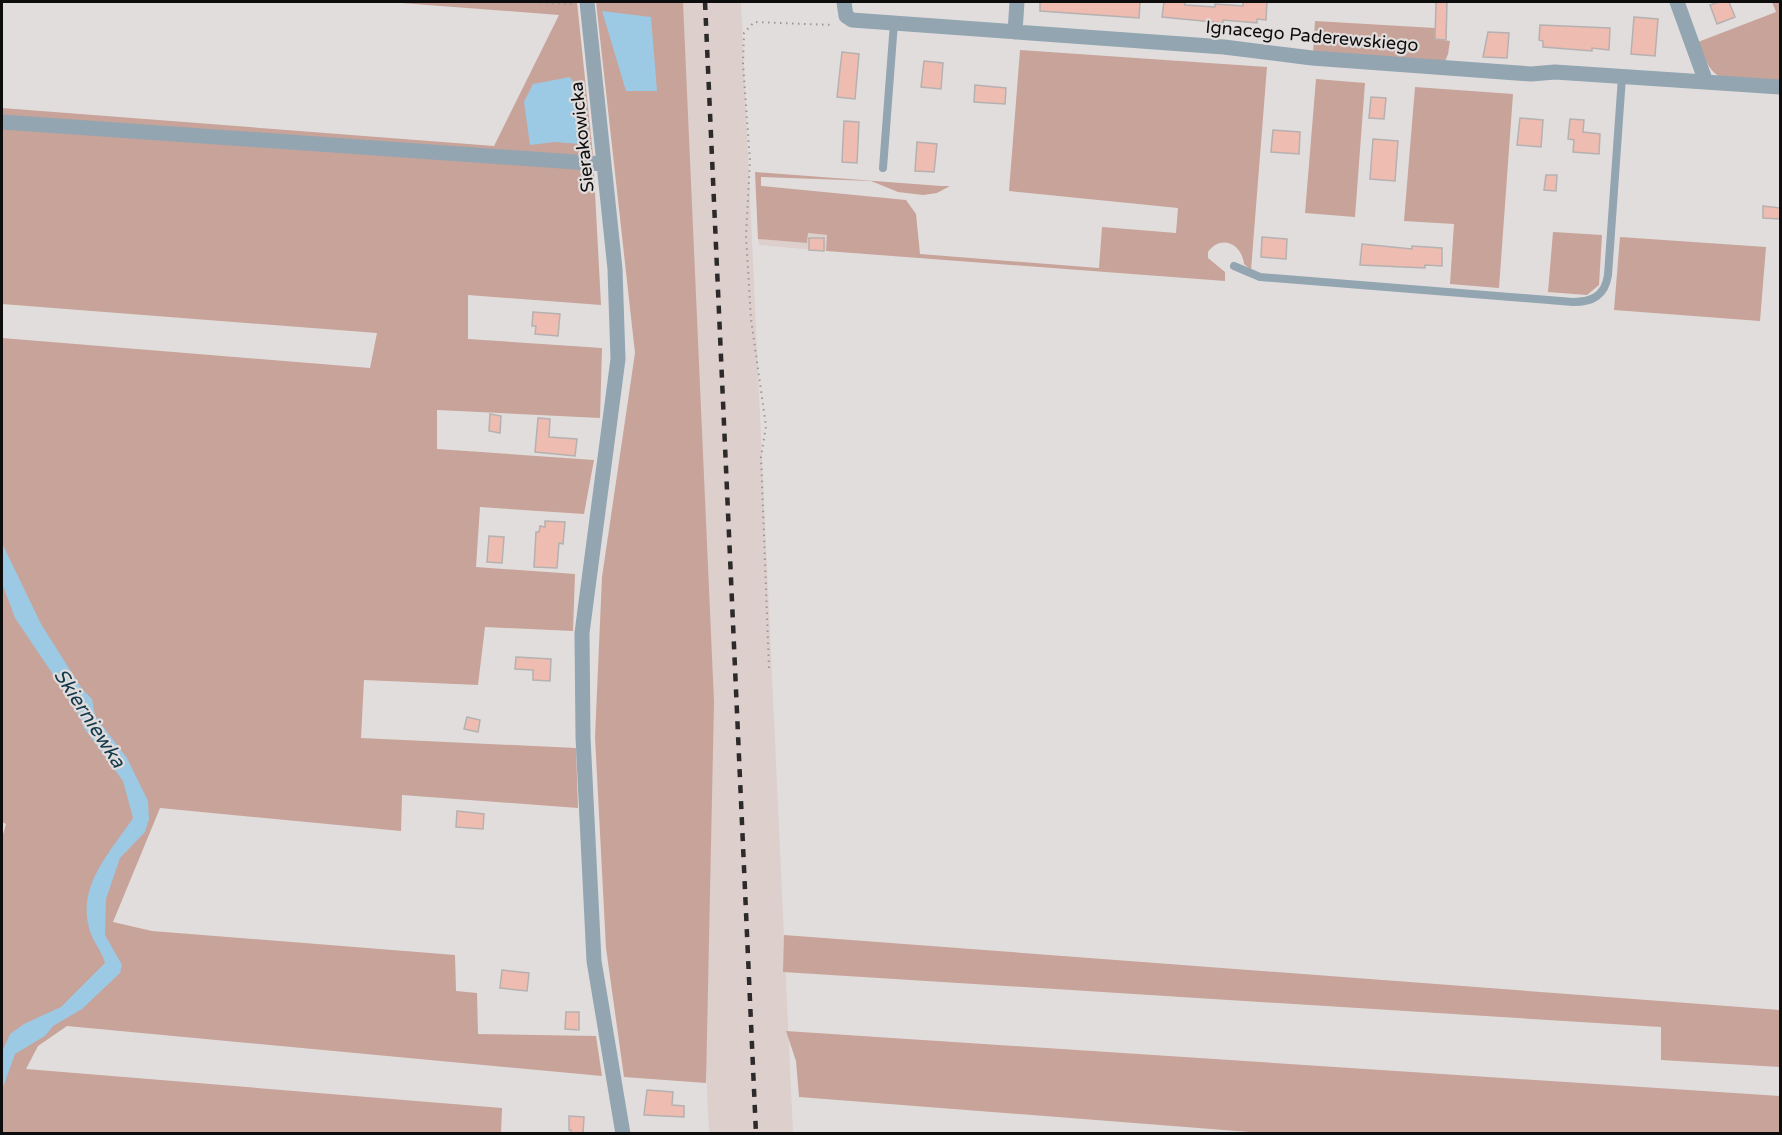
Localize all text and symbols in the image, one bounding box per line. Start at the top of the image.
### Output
street label: Ignacego Paderewskiego [1205,16,1419,56]
street label: Sierakowicka [565,81,599,193]
water label: Skierniewka [48,665,130,773]

